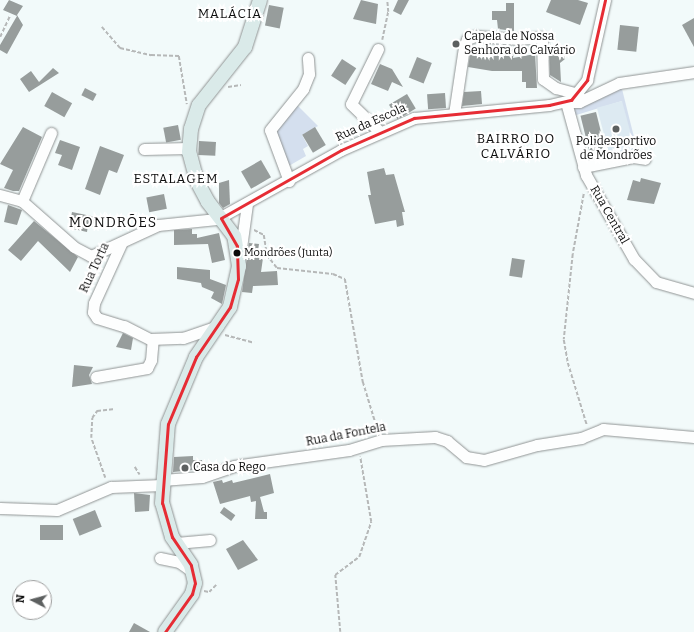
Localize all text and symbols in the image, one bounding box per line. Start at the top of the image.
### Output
district label: MALÁCIA [198,6,262,22]
place label: Capela de Nossa Senhora do Calvário [464,30,575,58]
marker: Capela de Nossa Senhora do Calvário [451,39,461,49]
street label: Rua da Escola [334,101,408,145]
marker: Polidesportivo de Mondrões [611,124,621,134]
district label: BAIRRO DO CALVÁRIO [477,132,555,163]
place label: Polidesportivo de Mondrões [576,135,656,163]
district label: ESTALAGEM [134,171,218,187]
street label: Rua Central [587,183,631,247]
district label: MONDRÕES [69,215,157,231]
street label: Rua Torta [77,241,113,295]
place label: Mondrões (Junta) [244,246,332,260]
marker: Mondrões (Junta) [232,248,242,258]
street label: Rua da Fontela [305,420,387,450]
place label: Casa do Rego [193,461,266,475]
marker: Casa do Rego [180,463,190,473]
north arrow [12,580,52,620]
text: N [14,594,27,604]

